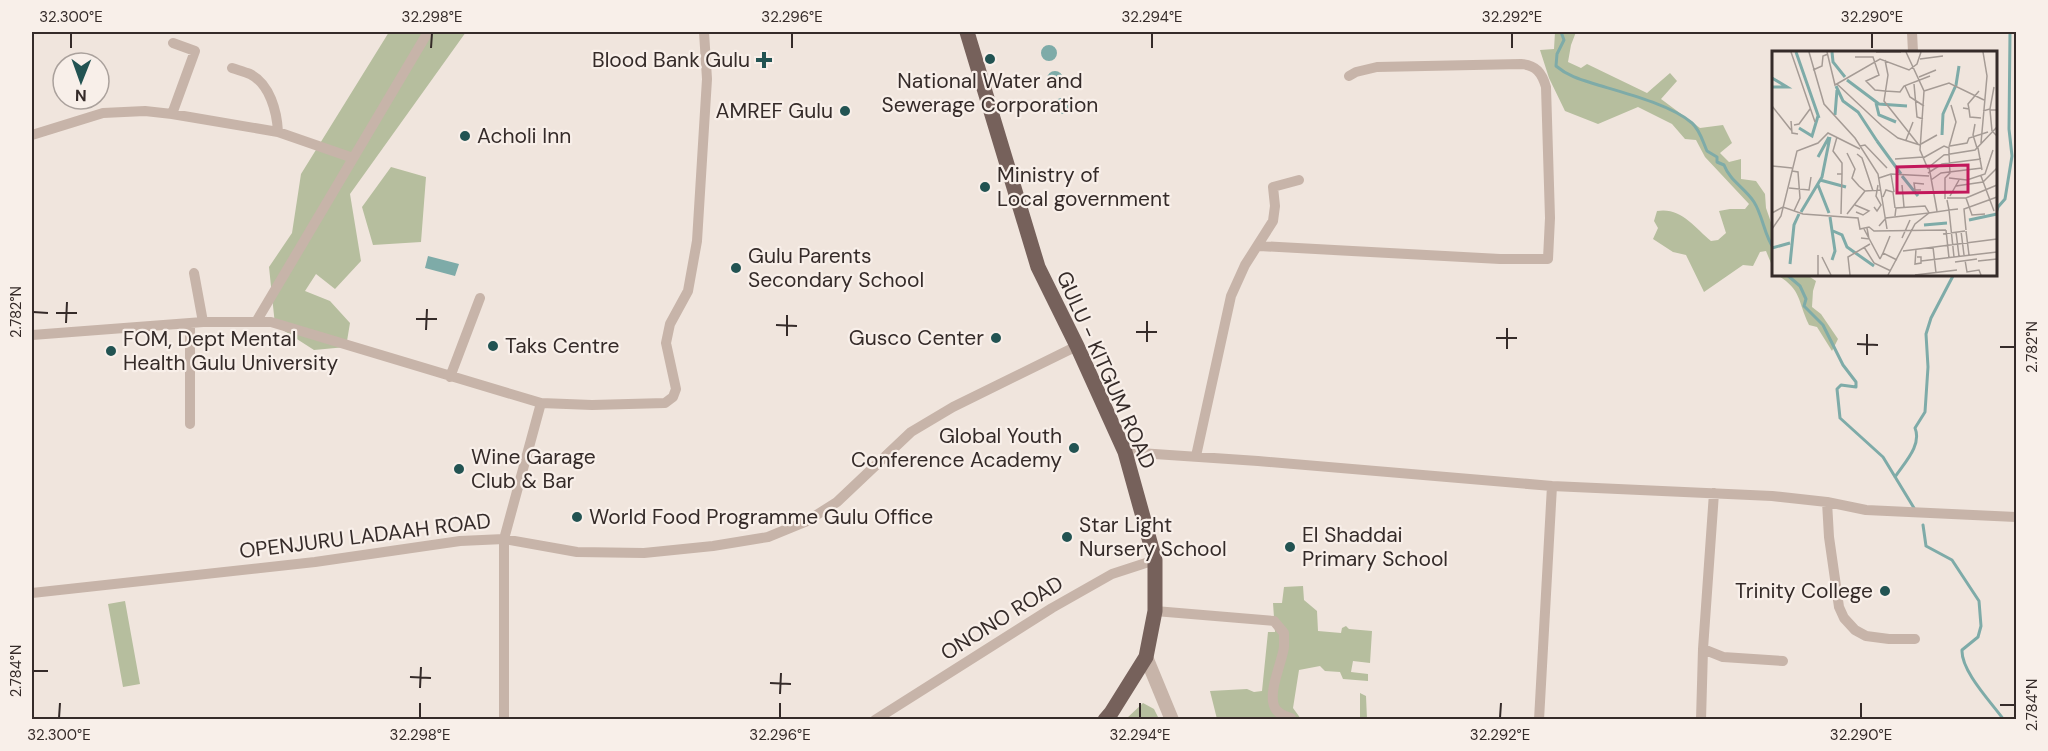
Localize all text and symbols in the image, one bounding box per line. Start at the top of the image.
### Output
text: 32.300°E [39,7,103,27]
text: 32.298°E [402,7,462,27]
text: 32.296°E [761,7,823,27]
text: 32.294°E [1121,7,1183,27]
text: 32.292°E [1482,7,1542,27]
text: 32.290°E [1841,7,1903,27]
place label: Blood Bank Gulu [592,46,750,74]
north arrow [51,51,111,111]
marker: Blood Bank Gulu [755,51,773,69]
inset map [1772,51,1997,276]
marker: National Water and Sewerage Corporation [983,52,997,66]
place label: National Water and Sewerage Corporation [882,67,1098,119]
text: N [75,85,87,106]
place label: AMREF Gulu [716,97,833,125]
marker: AMREF Gulu [838,104,852,118]
place label: Acholi Inn [477,122,571,150]
marker: Acholi Inn [458,129,472,143]
place label: Ministry of Local government [997,161,1170,213]
marker: Ministry of Local government [978,180,992,194]
place label: Gulu Parents Secondary School [748,242,924,294]
marker: Gulu Parents Secondary School [729,261,743,275]
street label: GULU - KITGUM ROAD [1050,267,1162,473]
text: 2.782°N [6,286,26,338]
text: 2.782°N [2022,321,2042,373]
place label: Gusco Center [849,324,984,352]
place label: FOM, Dept Mental Health Gulu University [123,325,338,377]
marker: Gusco Center [989,331,1003,345]
place label: Taks Centre [505,332,619,360]
marker: Taks Centre [486,339,500,353]
marker: FOM, Dept Mental Health Gulu University [104,344,118,358]
place label: Global Youth Conference Academy [851,422,1062,474]
marker: Global Youth Conference Academy [1067,441,1081,455]
place label: Wine Garage Club & Bar [471,443,596,495]
marker: Wine Garage Club & Bar [452,462,466,476]
place label: World Food Programme Gulu Office [589,503,933,531]
street label: OPENJURU LADAAH ROAD [238,507,492,565]
marker: World Food Programme Gulu Office [570,510,584,524]
place label: Star Light Nursery School [1079,511,1227,563]
place label: El Shaddai Primary School [1302,521,1448,573]
marker: Star Light Nursery School [1060,530,1074,544]
marker: El Shaddai Primary School [1283,540,1297,554]
street label: ONONO ROAD [935,569,1069,667]
place label: Trinity College [1735,577,1873,605]
marker: Trinity College [1878,584,1892,598]
text: 2.784°N [6,645,26,697]
text: 2.784°N [2022,679,2042,731]
text: 32.300°E [27,725,91,745]
text: 32.298°E [390,725,450,745]
text: 32.296°E [749,725,811,745]
text: 32.294°E [1109,725,1171,745]
text: 32.292°E [1470,725,1530,745]
text: 32.290°E [1830,725,1892,745]

